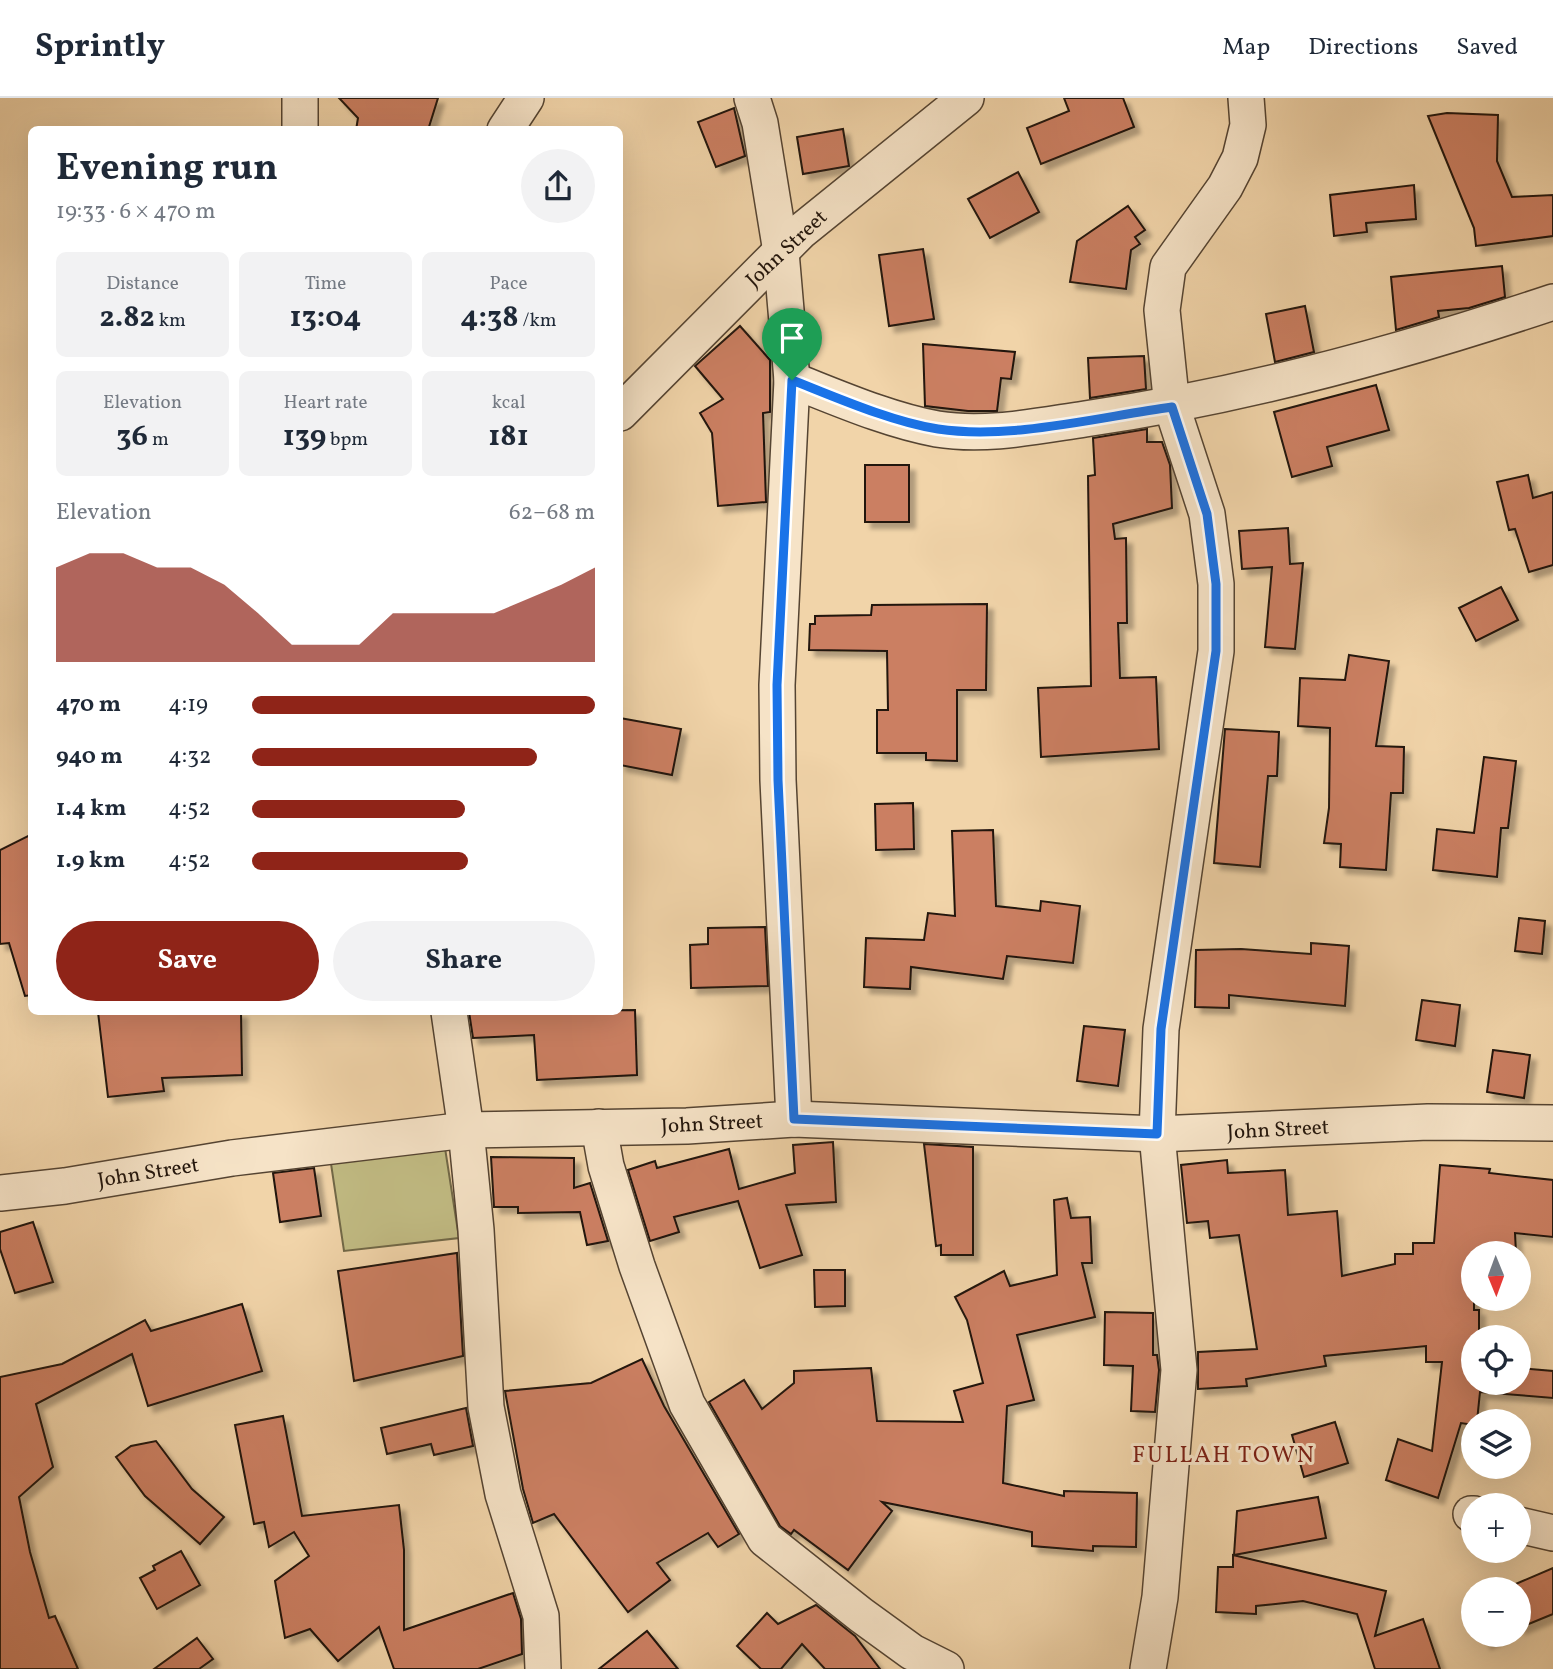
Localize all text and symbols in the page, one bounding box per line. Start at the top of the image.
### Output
text: Sprintly [35,25,165,71]
text: Map [1222,31,1270,65]
text: Directions [1308,31,1418,65]
text: Saved [1456,31,1518,65]
text: Evening run [56,143,278,196]
button: share [521,149,595,223]
text: 19:33 · 6 × 470 m [56,196,216,228]
street label: John Street [740,204,834,295]
text: Distance [106,271,179,297]
text: Time [305,271,346,297]
text: Pace [489,271,528,297]
text: 2.82 [99,297,155,339]
text: 13:04 [289,297,362,339]
text: 4:38 [460,297,519,339]
text: km [155,308,186,334]
text: /km [519,308,557,334]
pin [762,308,822,380]
icon: arrive [773,319,811,357]
text: Elevation [103,390,182,416]
text: Heart rate [284,390,367,416]
text: kcal [492,390,525,416]
text: 36 [116,416,148,458]
text: 139 [283,416,326,458]
text: 181 [488,416,529,458]
text: m [148,427,169,453]
text: bpm [326,427,368,453]
text: Elevation [56,497,152,529]
text: 62–68 m [509,497,595,529]
text: 470 m [56,689,121,721]
text: 4:19 [168,689,208,721]
text: 940 m [56,741,123,773]
text: 4:32 [168,741,211,773]
text: 1.4 km [56,793,127,825]
text: 4:52 [168,793,211,825]
text: 1.9 km [56,845,125,877]
text: 4:52 [168,845,211,877]
button: Save [56,921,319,1001]
button: Share [333,921,595,1001]
street label: John Street [660,1107,764,1142]
street label: John Street [1226,1113,1330,1148]
street label: John Street [96,1151,201,1196]
north arrow [1461,1241,1531,1311]
map controls [1461,1241,1531,1647]
button: locate [1461,1325,1531,1395]
button: layers [1461,1409,1531,1479]
district label: FULLAH TOWN [1132,1440,1316,1472]
button: + [1461,1493,1531,1563]
button: − [1461,1577,1531,1647]

